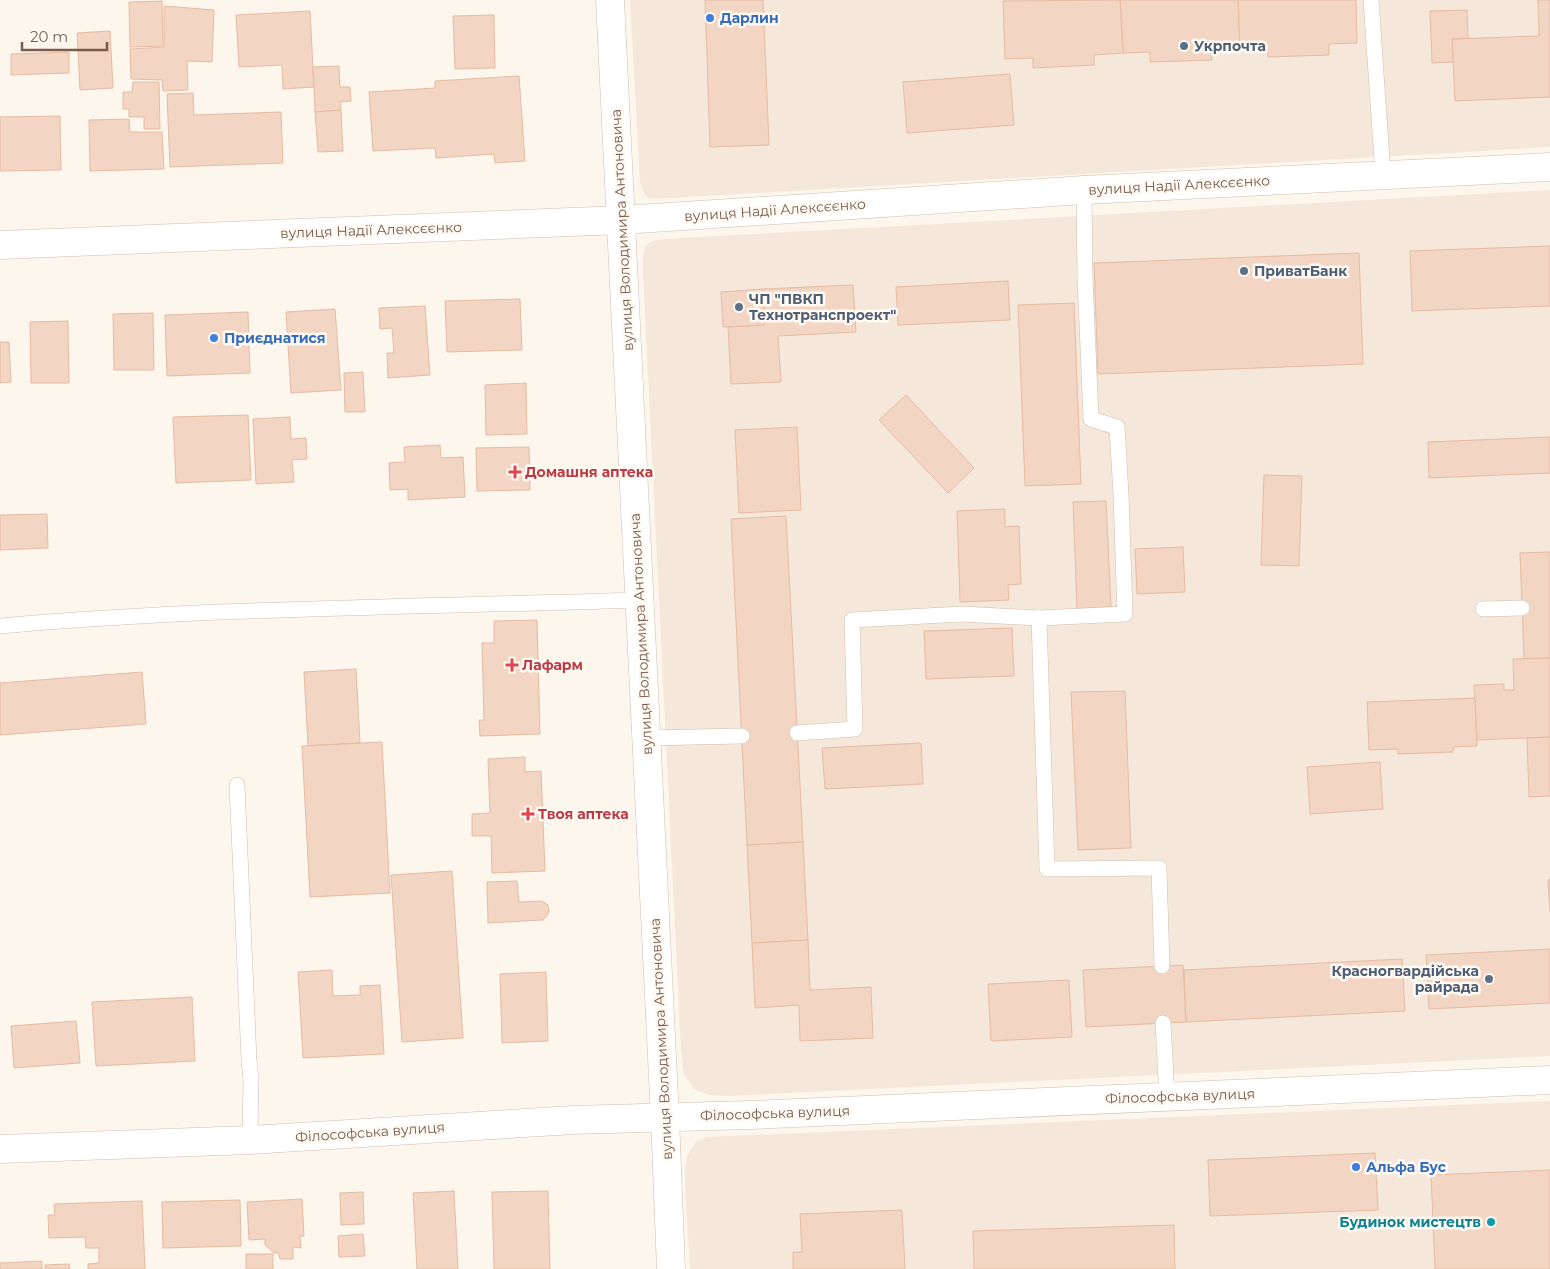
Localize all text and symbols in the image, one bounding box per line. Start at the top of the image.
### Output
place label: Дарлин [720,9,779,27]
marker: Дарлин [704,12,716,24]
scale bar [22,20,108,52]
text: 20 m [30,27,68,46]
place label: Укрпочта [1194,37,1266,55]
marker: Укрпочта [1178,40,1190,52]
street label: вулиця Володимира Антоновича [607,109,637,351]
street label: вулиця Надії Алексєєнко [1088,171,1270,199]
street label: вулиця Надії Алексєєнко [684,195,866,225]
street label: вулиця Надії Алексєєнко [280,218,462,242]
place label: ПриватБанк [1254,262,1347,280]
marker: ПриватБанк [1238,265,1250,277]
place label: ЧП "ПВКП Технотранспроект" [749,290,896,324]
marker: ЧП "ПВКП Технотранспроект" [733,301,745,313]
place label: Приєднатися [224,329,326,347]
marker: Приєднатися [208,332,220,344]
place label: Домашня аптека [525,463,653,481]
marker: Домашня аптека [509,466,521,478]
street label: вулиця Володимира Антоновича [626,513,656,755]
place label: Лафарм [522,656,583,674]
marker: Лафарм [506,659,518,671]
place label: Твоя аптека [538,805,629,823]
marker: Твоя аптека [522,808,534,820]
street label: вулиця Володимира Антоновича [646,918,676,1160]
place label: Красногвардійська райрада [1332,962,1479,996]
marker: Красногвардійська райрада [1483,973,1495,985]
street label: Філософська вулиця [1105,1084,1255,1108]
street label: Філософська вулиця [700,1101,850,1125]
street label: Філософська вулиця [294,1118,446,1146]
place label: Альфа Бус [1366,1158,1447,1176]
marker: Альфа Бус [1350,1161,1362,1173]
place label: Будинок мистецтв [1339,1213,1481,1231]
marker: Будинок мистецтв [1485,1216,1497,1228]

